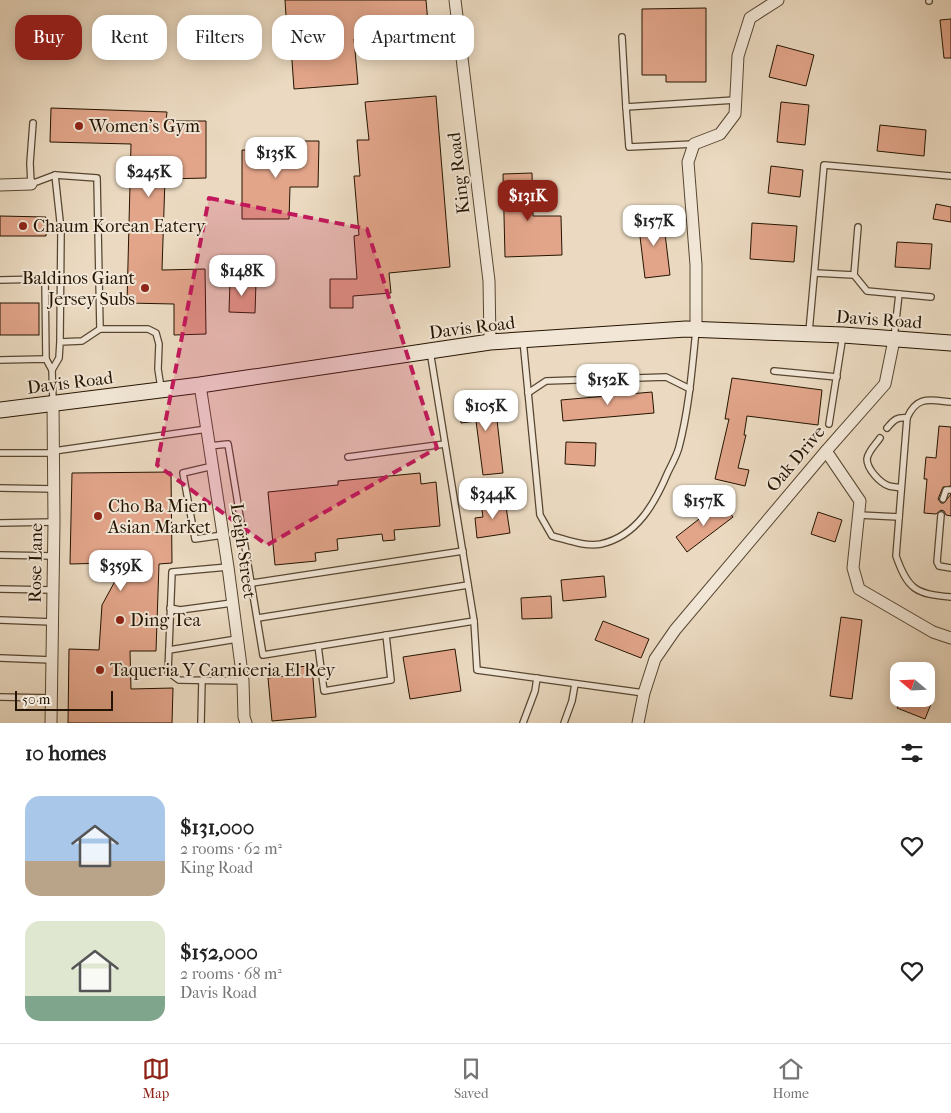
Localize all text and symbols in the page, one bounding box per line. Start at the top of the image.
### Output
chip: Buy [15,15,82,60]
chip: Rent [92,15,167,60]
chip: Filters [177,15,262,60]
chip: New [272,15,344,60]
chip: Apartment [354,15,474,60]
place label: Women's Gym [88,116,200,137]
marker: Women's Gym [73,120,85,132]
street label: King Road [444,131,474,215]
pin: $135K [241,136,311,179]
text: $135K [256,143,296,162]
pin: $245K [114,156,184,198]
text: $245K [127,162,171,181]
pin: $131K [493,180,563,222]
text: $131K [509,186,547,205]
pin: $157K [619,204,689,247]
text: $157K [634,211,674,230]
place label: Chaum Korean Eatery [33,216,207,237]
marker: Chaum Korean Eatery [17,220,29,232]
pin: $148K [207,254,277,297]
text: $148K [220,261,264,280]
place label: Baldinos Giant Jersey Subs [22,268,136,310]
marker: Baldinos Giant Jersey Subs [139,282,151,294]
street label: Davis Road [835,307,923,334]
street label: Davis Road [428,312,516,344]
pin: $152K [573,364,643,406]
street label: Davis Road [26,367,114,399]
text: $152K [587,370,629,389]
pin: $105K [451,390,521,432]
text: $105K [465,396,507,415]
street label: Oak Drive [762,422,830,496]
pin: $344K [458,478,528,520]
text: $344K [470,484,516,503]
pin: $157K [669,484,739,527]
text: $157K [684,491,724,510]
place label: Cho Ba Mien Asian Market [107,496,211,538]
street label: Leigh Street [226,502,260,601]
marker: Cho Ba Mien Asian Market [92,510,104,522]
street label: Rose Lane [25,523,47,603]
pin: $359K [86,550,156,592]
text: $359K [100,556,142,575]
place label: Ding Tea [130,610,202,631]
marker: Ding Tea [114,614,126,626]
place label: Taqueria Y Carniceria El Rey [110,660,337,681]
north arrow [890,662,935,708]
map controls [890,662,935,707]
marker: Taqueria Y Carniceria El Rey [94,664,106,676]
scale bar [15,688,112,711]
text: 50 m [22,691,50,708]
icon: filters [898,739,926,767]
text: 10 homes [25,741,106,765]
text: $131,000 [180,815,254,839]
icon: home [65,816,125,876]
icon: heart [898,832,926,860]
text: 2 rooms · 62 m² [180,839,282,858]
text: King Road [180,858,253,877]
text: $152,000 [180,940,258,964]
icon: home [65,941,125,1001]
icon: heart [898,957,926,985]
text: 2 rooms · 68 m² [180,964,282,983]
text: Davis Road [180,983,257,1002]
tab: Map [142,1055,170,1102]
tab: Saved [454,1055,489,1102]
tab: Home [773,1055,809,1102]

